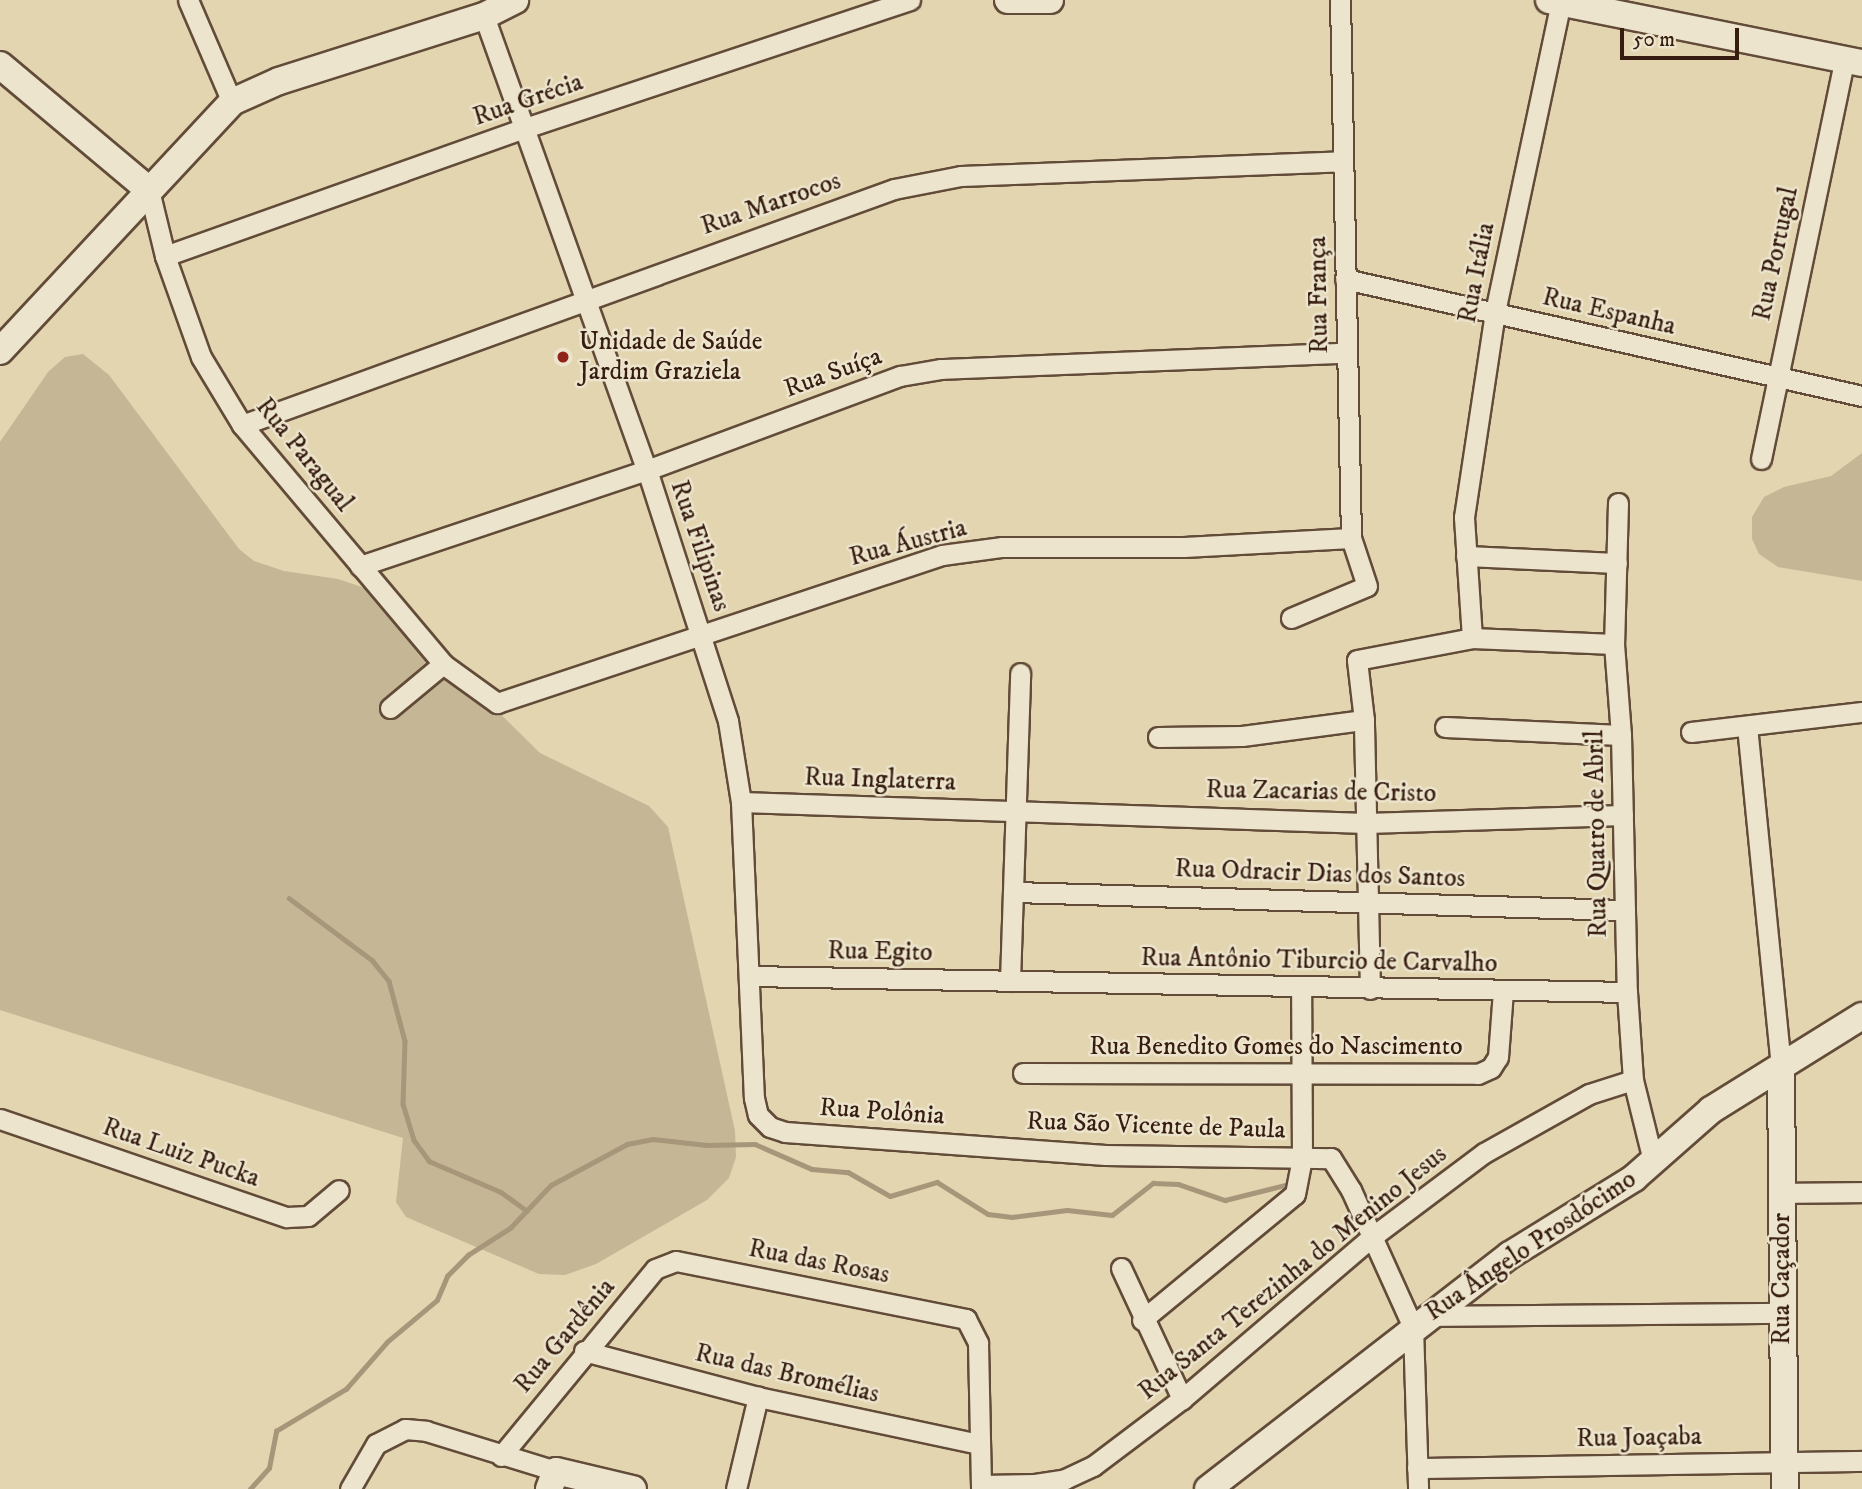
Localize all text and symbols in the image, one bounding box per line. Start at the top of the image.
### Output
scale bar [1624,14,1743,58]
text: 50 m [1633,27,1675,53]
street label: Rua Grécia [469,67,587,133]
street label: Rua Marrocos [697,166,845,242]
street label: Rua Portugal [1747,184,1805,324]
street label: Rua Itália [1452,220,1502,326]
street label: Rua França [1302,236,1336,354]
street label: Rua Espanha [1539,282,1679,342]
place label: Unidade de Saúde Jardim Graziela [579,326,762,388]
street label: Rua Suíça [780,341,886,405]
marker: Unidade de Saúde Jardim Graziela [553,347,573,367]
street label: Rua Paragual [249,392,359,518]
street label: Rua Filipinas [663,476,737,616]
street label: Rua Áustria [846,512,970,574]
street label: Rua Quatro de Abril [1580,730,1614,938]
street label: Rua Inglaterra [804,762,956,798]
street label: Rua Zacarias de Cristo [1205,774,1437,810]
street label: Rua Odracir Dias dos Santos [1174,853,1466,895]
street label: Rua Egito [827,935,933,969]
street label: Rua Antônio Tiburcio de Carvalho [1140,942,1498,980]
street label: Rua Benedito Gomes do Nascimento [1089,1031,1463,1063]
street label: Rua Polônia [818,1092,946,1132]
street label: Rua São Vicente de Paula [1026,1106,1286,1146]
street label: Rua Luiz Pucka [98,1112,264,1194]
street label: Rua Santa Terezinha do Menino Jesus [1133,1139,1453,1407]
street label: Rua Ângelo Prosdócimo [1420,1164,1642,1328]
street label: Rua Caçador [1766,1213,1798,1345]
street label: Rua das Rosas [746,1233,892,1291]
street label: Rua Gardênia [508,1272,622,1400]
street label: Rua das Bromélias [692,1338,882,1410]
street label: Rua Joaçaba [1576,1421,1702,1455]

